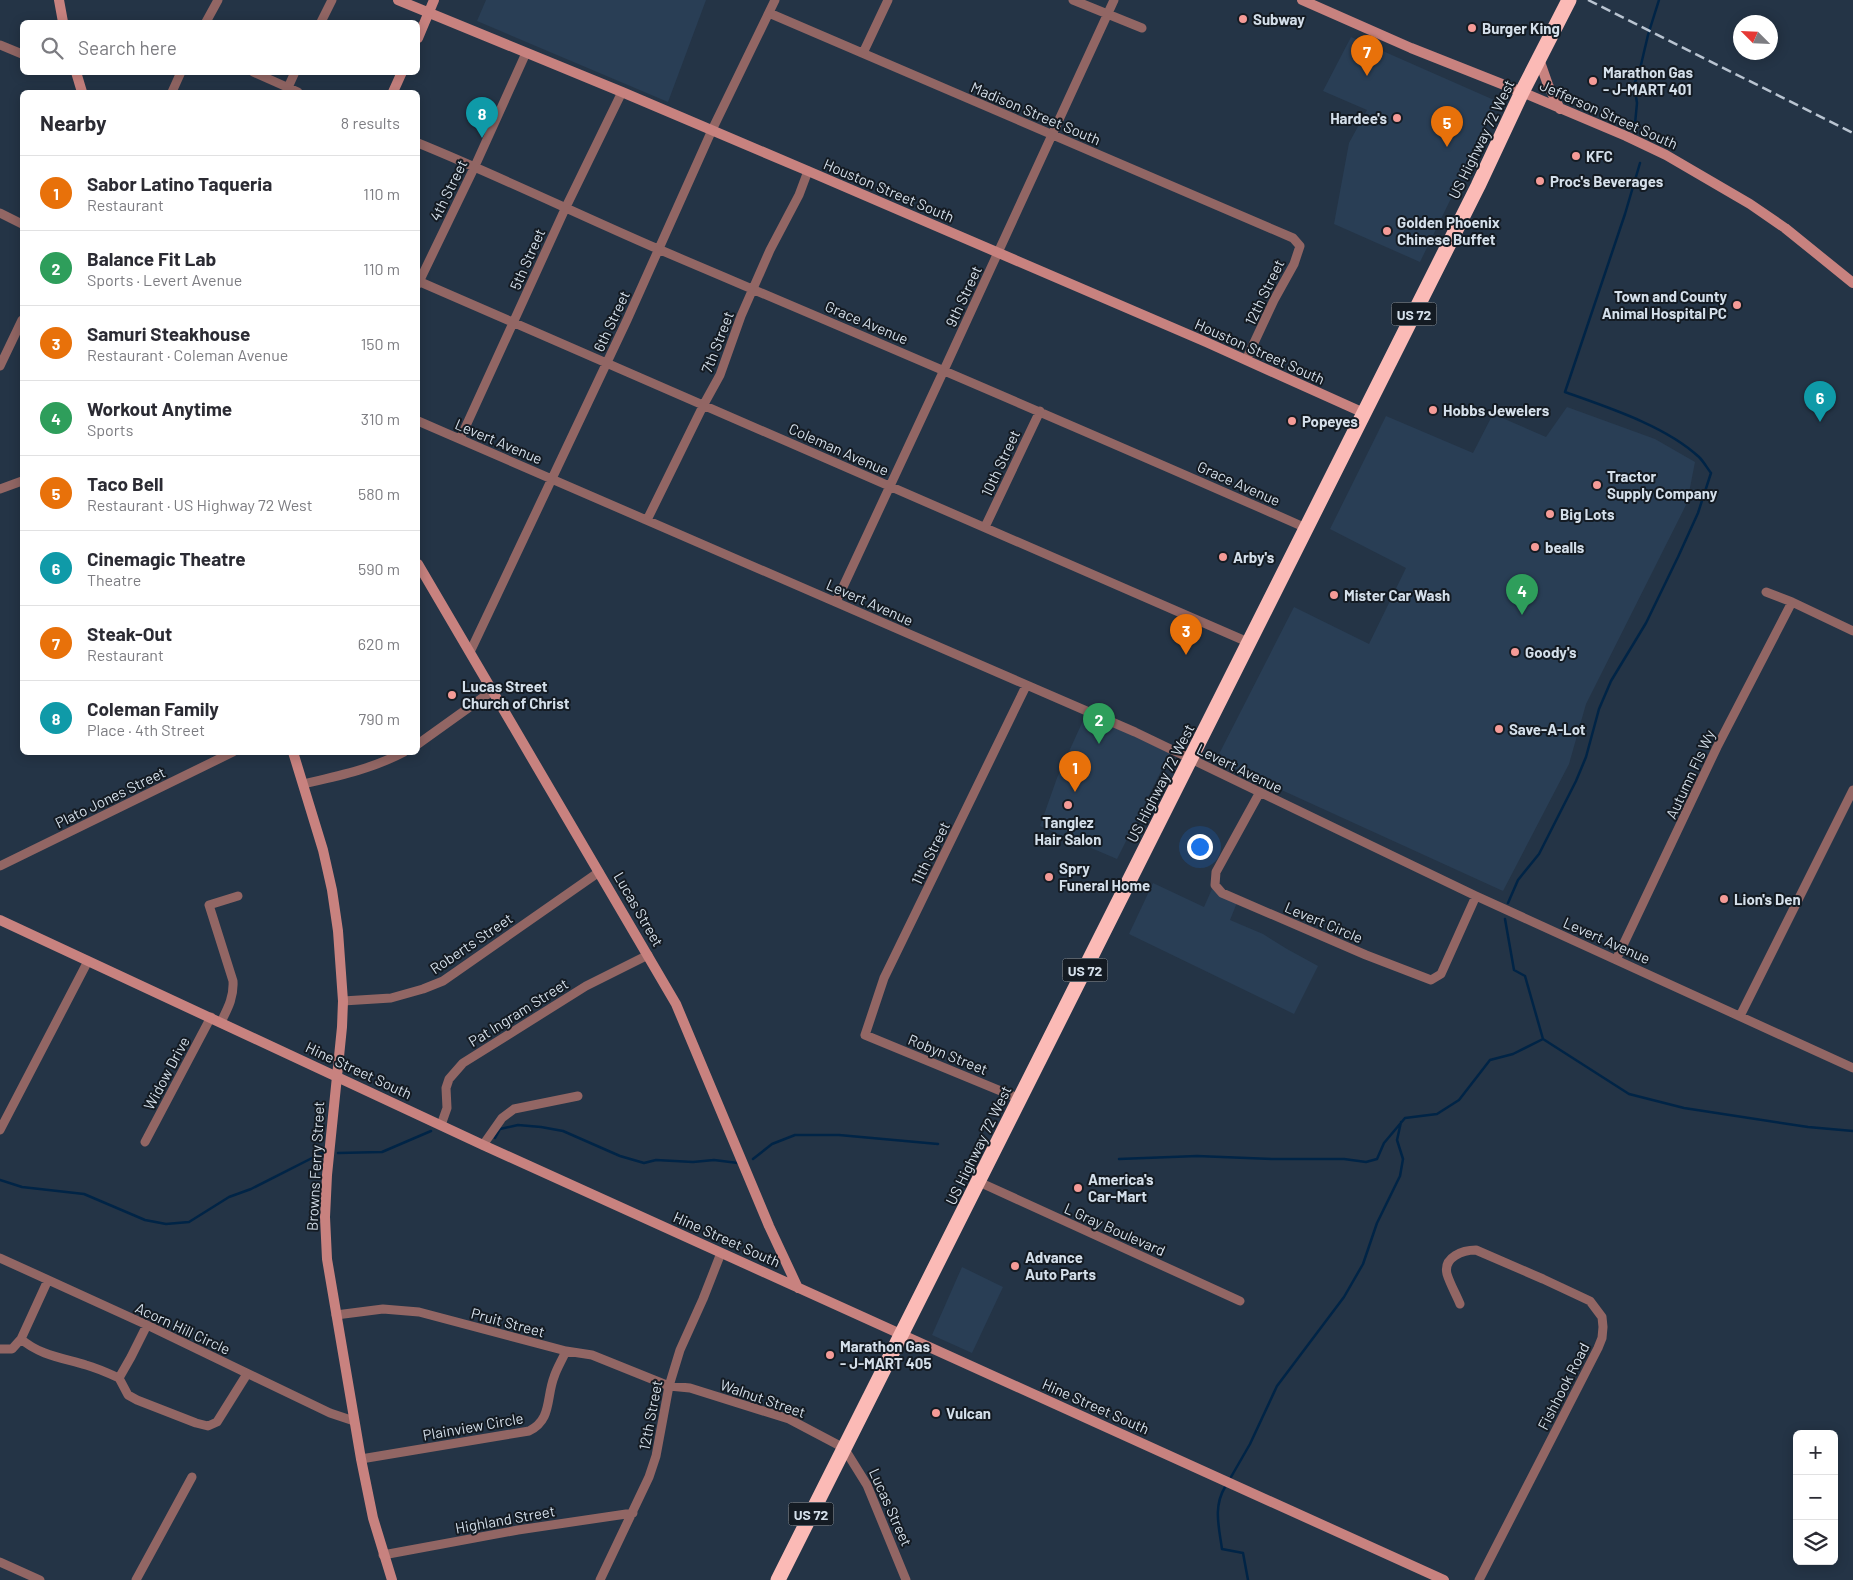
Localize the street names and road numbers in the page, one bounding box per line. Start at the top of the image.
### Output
street label: Jefferson Street South [1537,75,1681,153]
street label: US Highway 72 West [1444,76,1518,202]
street label: Madison Street South [968,77,1104,149]
street label: Houston Street South [821,154,957,226]
street label: 4th Street [425,156,471,224]
street label: 5th Street [506,226,548,292]
street label: 12th Street [1240,256,1288,328]
street label: 9th Street [941,263,985,329]
street label: 6th Street [589,288,633,354]
street label: Grace Avenue [823,296,911,348]
road number: US 72 [1392,302,1436,326]
street label: 7th Street [697,309,737,375]
street label: Houston Street South [1192,314,1328,388]
street label: Levert Avenue [453,415,545,467]
street label: Coleman Avenue [786,419,892,479]
street label: 10th Street [977,427,1023,499]
street label: Grace Avenue [1195,457,1283,509]
street label: Levert Avenue [824,575,916,629]
street label: US Highway 72 West [1122,721,1198,845]
street label: Autumn Fls Wy [1661,726,1719,821]
street label: Levert Avenue [1194,740,1286,796]
street label: Plato Jones Street [52,763,168,831]
street label: 11th Street [907,818,953,888]
street label: Lucas Street [610,868,668,950]
street label: Levert Circle [1282,898,1366,946]
street label: Roberts Street [426,909,516,977]
street label: Levert Avenue [1561,913,1653,967]
road number: US 72 [1062,958,1108,982]
street label: Pat Ingram Street [465,974,571,1050]
street label: Robyn Street [906,1030,990,1078]
street label: Widow Drive [139,1033,193,1113]
street label: Hine Street South [303,1038,415,1102]
street label: US Highway 72 West [941,1082,1015,1208]
street label: Browns Ferry Street [303,1101,327,1231]
street label: L Gray Boulevard [1062,1199,1168,1259]
street label: Hine Street South [671,1207,783,1271]
street label: Acorn Hill Circle [133,1298,233,1358]
street label: Pruit Street [469,1304,547,1340]
street label: Fishhook Road [1533,1339,1593,1433]
street label: Hine Street South [1040,1374,1152,1438]
street label: Walnut Street [718,1375,808,1421]
street label: 12th Street [634,1379,666,1451]
street label: Plainview Circle [421,1408,525,1444]
street label: Lucas Street [866,1465,916,1549]
street label: Highland Street [454,1501,556,1537]
road number: US 72 [788,1502,834,1526]

